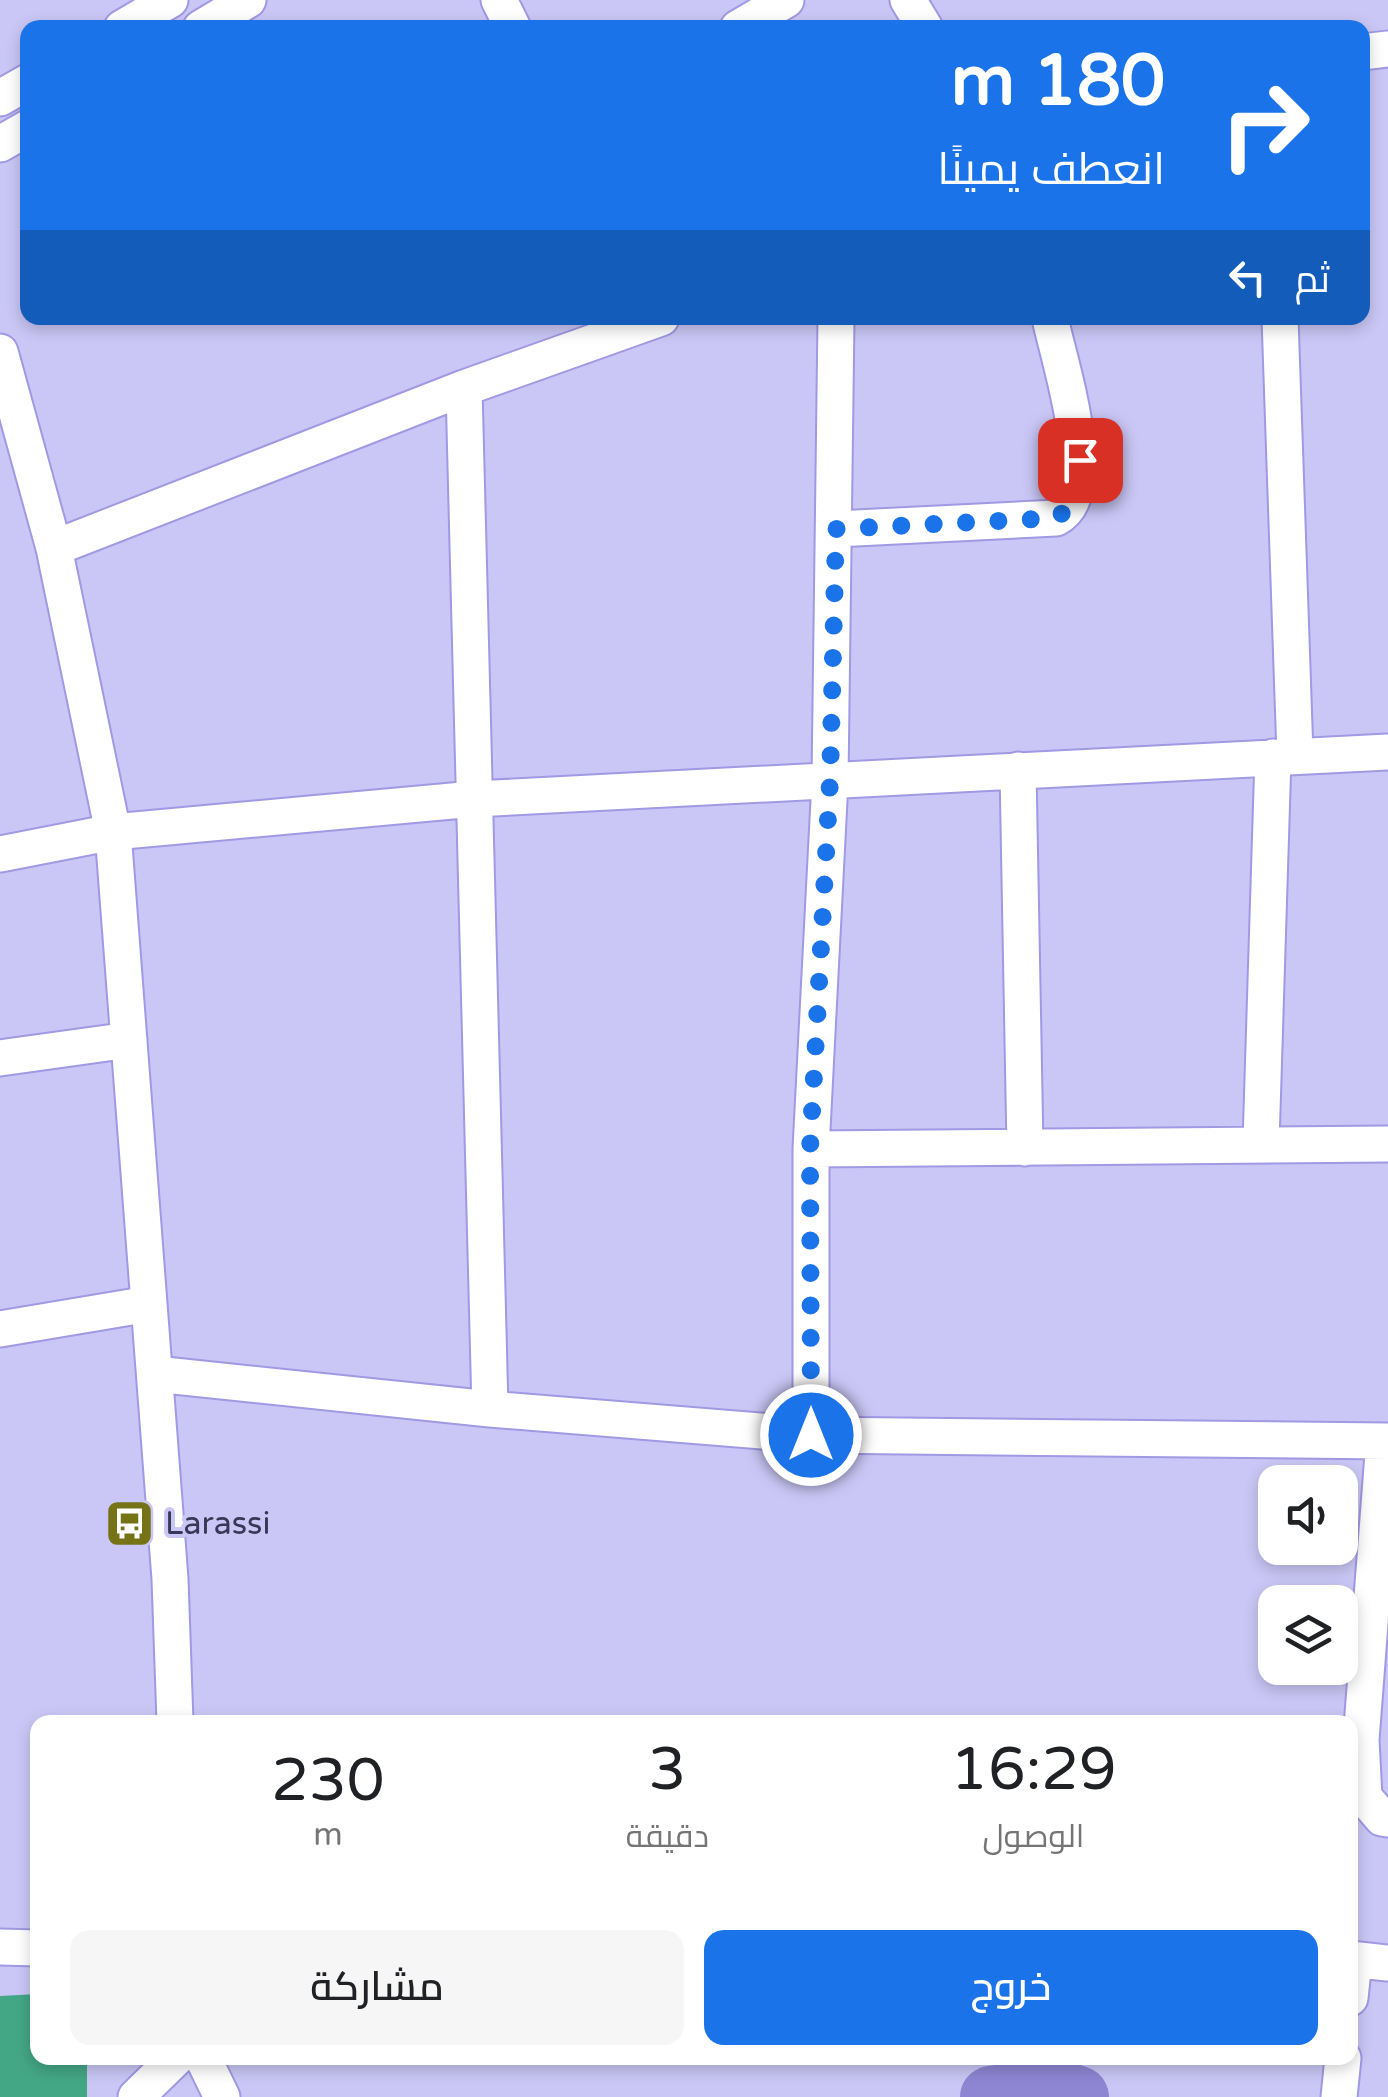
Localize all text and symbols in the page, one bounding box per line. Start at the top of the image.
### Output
text: 180 m [951,40,1165,124]
icon: right [1200,60,1330,190]
text: انعطف يمينًا [937,143,1165,197]
icon: left [1220,250,1275,305]
text: ثم [1295,257,1330,303]
pin [1038,418,1123,503]
icon: arrive [1053,433,1108,488]
position arrow [759,1383,863,1487]
map controls [1258,1465,1358,1685]
button: sound [1258,1465,1358,1565]
bus stop icon: Larassi [104,1498,156,1550]
place label: Larassi [165,1505,270,1543]
button: layers [1258,1585,1358,1685]
text: 3 [649,1734,686,1806]
text: 16:29 [950,1734,1117,1806]
text: 230 [271,1745,384,1817]
text: m [313,1816,343,1854]
text: دقيقة [626,1818,709,1856]
text: الوصول [983,1818,1084,1856]
button: مشاركة [70,1930,684,2045]
button: خروج [704,1930,1318,2045]

